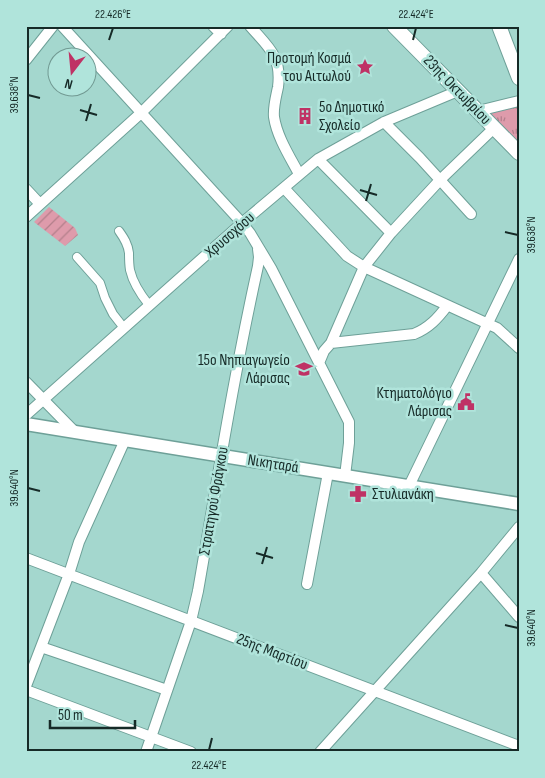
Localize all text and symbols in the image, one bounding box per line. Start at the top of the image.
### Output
text: 22.426°E [95,7,131,22]
text: 22.424°E [398,7,434,22]
north arrow [48,48,98,98]
place label: Προτομή Κοσμά του Αιτωλού [267,49,351,86]
street label: 23ης Οκτωβρίου [419,51,495,129]
place icon: Προτομή Κοσμά του Αιτωλού [355,57,375,77]
text: N [63,75,74,93]
text: 39.638°N [7,76,22,114]
place label: 5ο Δημοτικό Σχολείο [319,98,384,135]
building icon: 5ο Δημοτικό Σχολείο [295,106,315,126]
street label: Χρυσοχόου [201,208,259,262]
text: 39.638°N [524,216,539,254]
place label: 15ο Νηπιαγωγείο Λάρισας [198,351,290,388]
school or university icon: 15ο Νηπιαγωγείο Λάρισας [294,359,314,379]
place label: Κτηματολόγιο Λάρισας [377,384,452,421]
public building icon: Κτηματολόγιο Λάρισας [456,392,476,412]
street label: Στρατηγού Φράγκου [195,445,233,557]
street label: Νικηταρά [246,451,300,477]
text: 39.640°N [7,469,22,507]
pharmacy icon: Στυλιανάκη [348,484,368,504]
place label: Στυλιανάκη [372,485,434,504]
text: 39.640°N [524,609,539,647]
street label: 25ης Μαρτίου [234,630,310,674]
scale bar [50,698,135,730]
text: 50 m [58,706,83,725]
text: 22.424°E [191,758,227,773]

